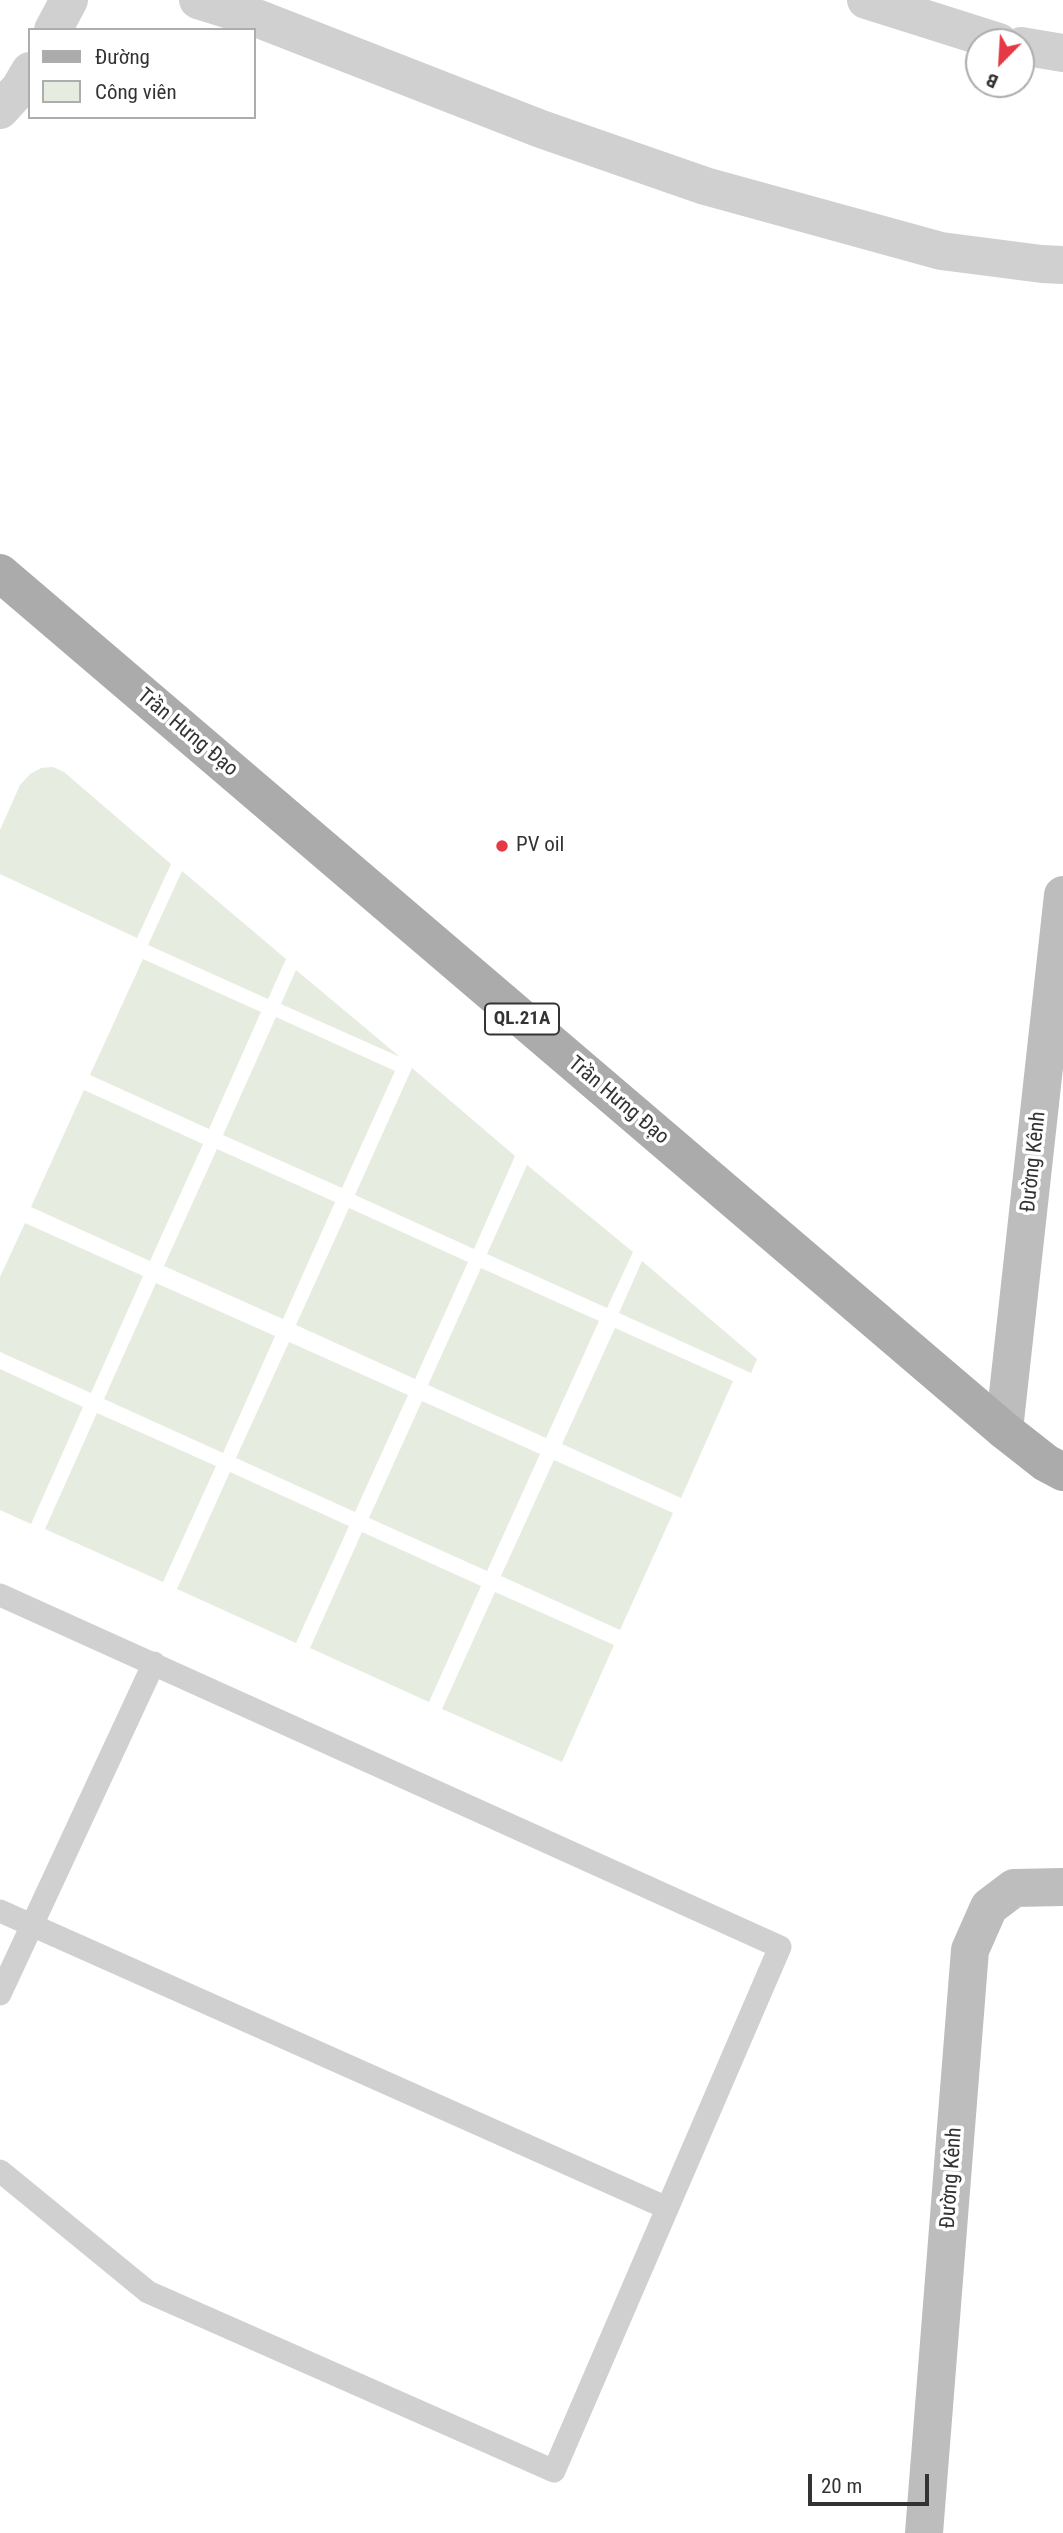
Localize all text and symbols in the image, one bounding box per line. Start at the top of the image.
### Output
legend [28,28,256,119]
north arrow [965,28,1035,98]
text: Đường [95,45,150,69]
text: B [983,68,1002,93]
text: Công viên [95,80,177,104]
street label: Trần Hưng Đạo [131,683,243,783]
place label: PV oil [516,833,564,859]
marker: PV oil [494,838,510,854]
road number: QL.21A [485,1004,559,1035]
street label: Trần Hưng Đạo [562,1051,674,1151]
street label: Đường Kênh [1016,1110,1052,1214]
street label: Đường Kênh [936,2127,968,2229]
scale bar [811,2460,932,2504]
text: 20 m [821,2474,862,2498]

